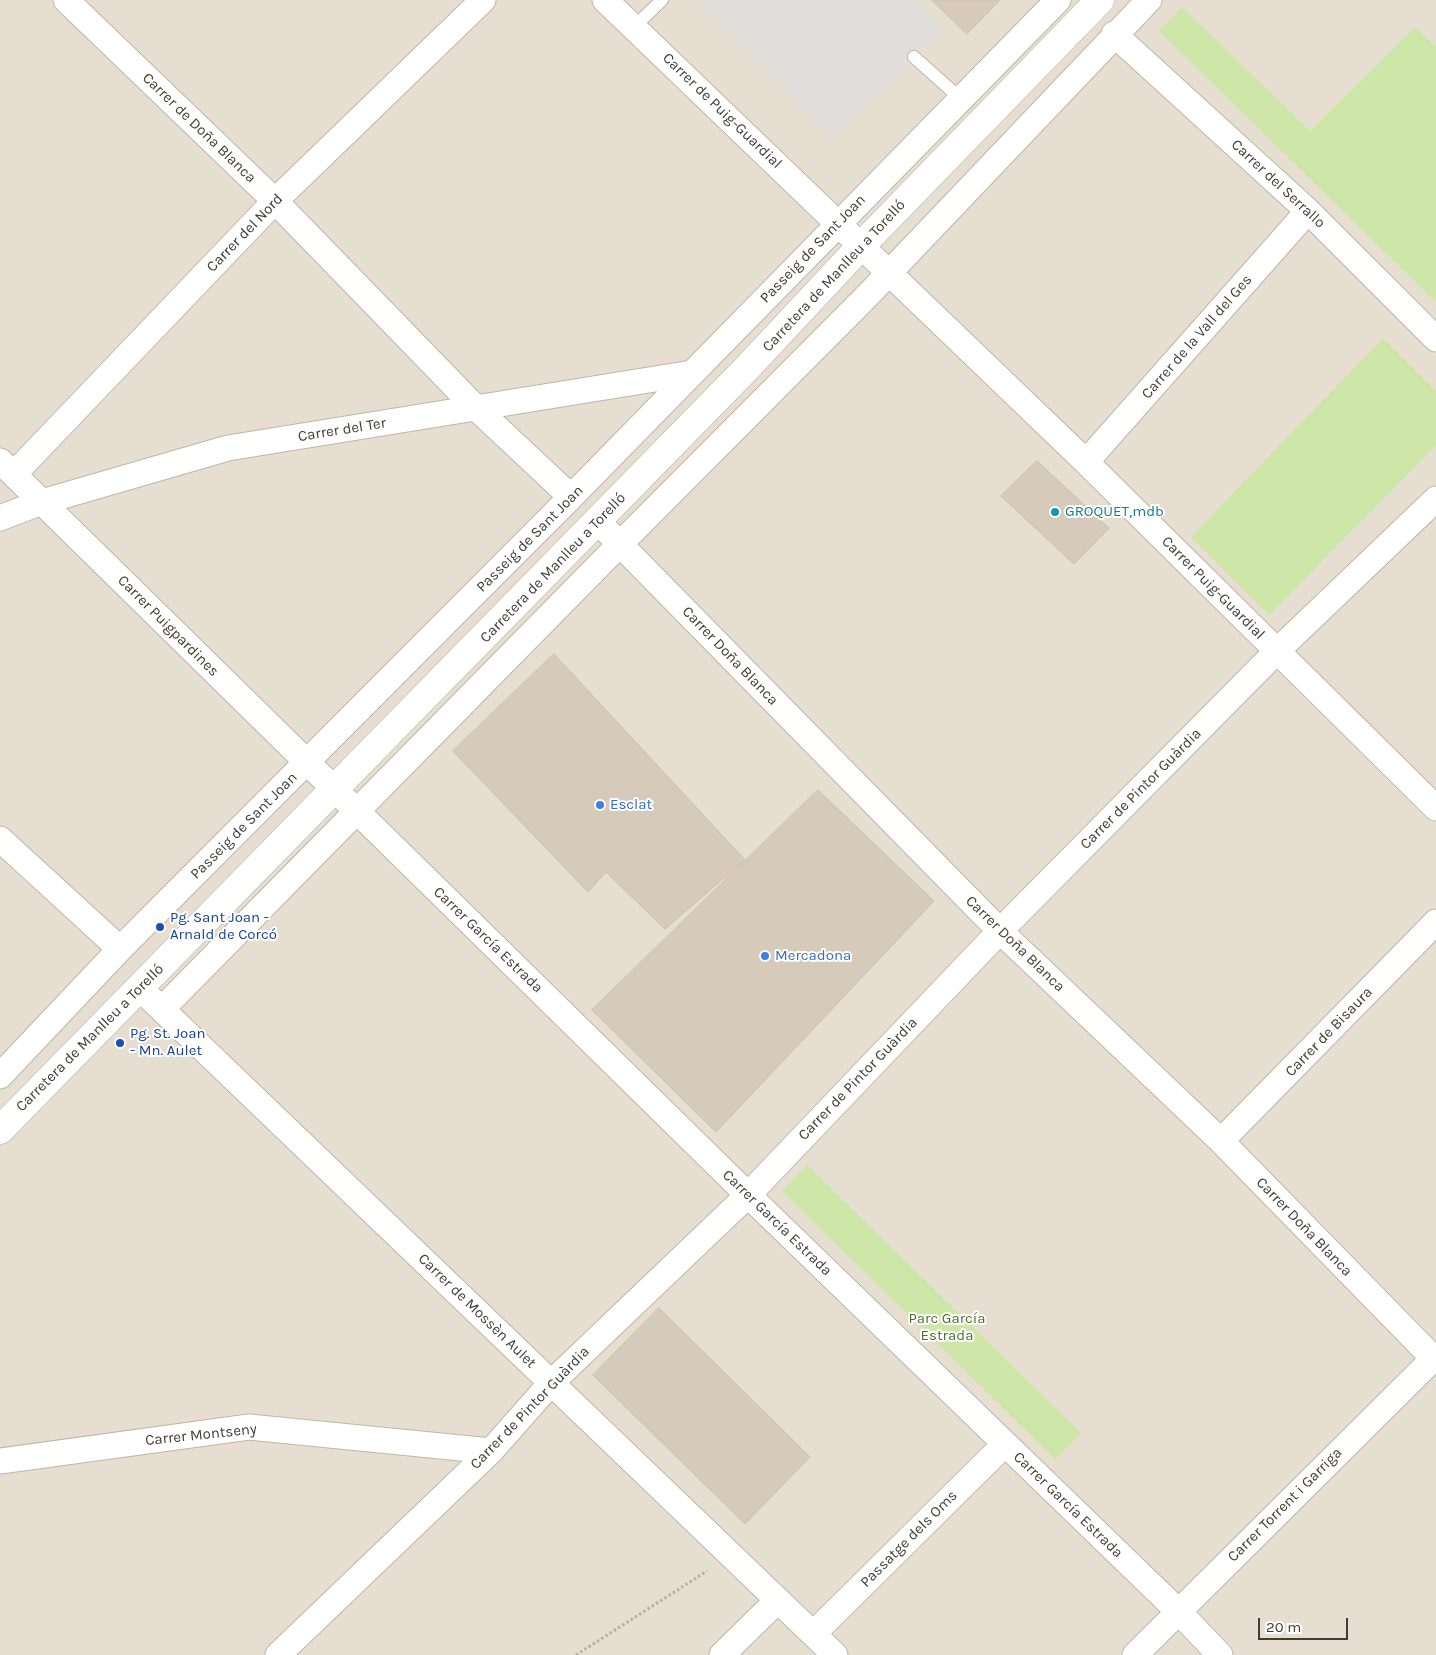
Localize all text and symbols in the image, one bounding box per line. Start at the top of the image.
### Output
street label: Carrer de Puig-Guardial [659,49,785,173]
street label: Carrer de Doña Blanca [138,69,260,187]
street label: Carrer del Serrallo [1227,136,1329,232]
street label: Carrer del Nord [203,190,287,276]
street label: Passeig de Sant Joan [757,191,869,307]
street label: Carretera de Manlleu a Torelló [759,196,909,356]
street label: Carrer de la Vall del Ges [1138,271,1256,403]
street label: Carrer del Ter [297,414,387,446]
street label: Passeig de Sant Joan [473,482,587,596]
street label: Carretera de Manlleu a Torelló [477,489,629,647]
place label: GROQUET,mdb [1065,503,1164,521]
marker: GROQUET,mdb [1049,506,1061,518]
street label: Carrer Puig-Guardial [1158,533,1268,643]
street label: Carrer Puigpardines [114,572,222,680]
street label: Carrer Doña Blanca [678,603,782,709]
street label: Carrer de Pintor Guàrdia [1077,725,1205,853]
street label: Passeig de Sant Joan [187,769,301,883]
place label: Esclat [610,796,652,814]
marker: Esclat [594,799,606,811]
street label: Carrer García Estrada [430,883,546,997]
street label: Carrer Doña Blanca [962,892,1068,996]
place label: Pg. Sant Joan - Arnald de Corcó [170,909,277,944]
marker: Pg. Sant Joan - Arnald de Corcó [154,921,166,933]
place label: Mercadona [775,947,851,965]
marker: Mercadona [759,950,771,962]
street label: Carretera de Manlleu a Torelló [12,960,168,1116]
street label: Carrer de Bisaura [1282,983,1376,1081]
street label: Carrer de Pintor Guàrdia [795,1014,921,1144]
place label: Pg. St. Joan - Mn. Aulet [130,1025,206,1060]
marker: Pg. St. Joan - Mn. Aulet [114,1037,126,1049]
street label: Carrer García Estrada [719,1166,835,1280]
street label: Carrer Doña Blanca [1252,1174,1356,1280]
street label: Carrer de Mossèn Aulet [414,1250,540,1372]
park label: Parc García Estrada [908,1310,986,1345]
street label: Carrer de Pintor Guàrdia [467,1343,593,1473]
street label: Carrer Montseny [144,1420,258,1450]
street label: Carrer Torrent i Garriga [1224,1444,1346,1566]
street label: Carrer García Estrada [1010,1448,1126,1562]
street label: Passatge dels Oms [857,1487,961,1591]
scale bar [1261,1608,1351,1640]
text: 20 m [1266,1618,1301,1636]

